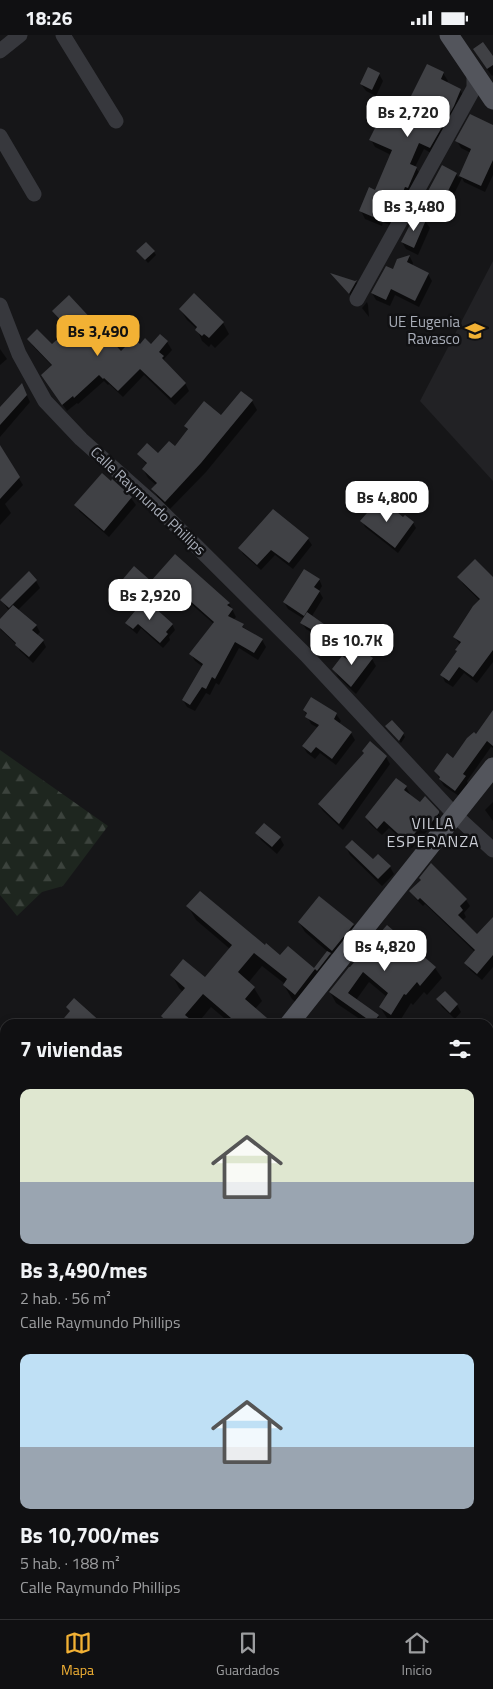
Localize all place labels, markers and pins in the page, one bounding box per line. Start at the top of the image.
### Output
pin: Bs 2,720 [356,96,460,138]
pin: Bs 3,480 [362,189,466,232]
place label: UE Eugenia Ravasco [388,310,460,350]
pin: Bs 3,490 [46,315,150,357]
school or university icon: UE Eugenia Ravasco [464,320,486,342]
pin: Bs 4,800 [335,481,439,523]
pin: Bs 2,920 [98,579,202,621]
pin: Bs 10.7K [300,623,404,666]
pin: Bs 4,820 [333,929,437,972]

